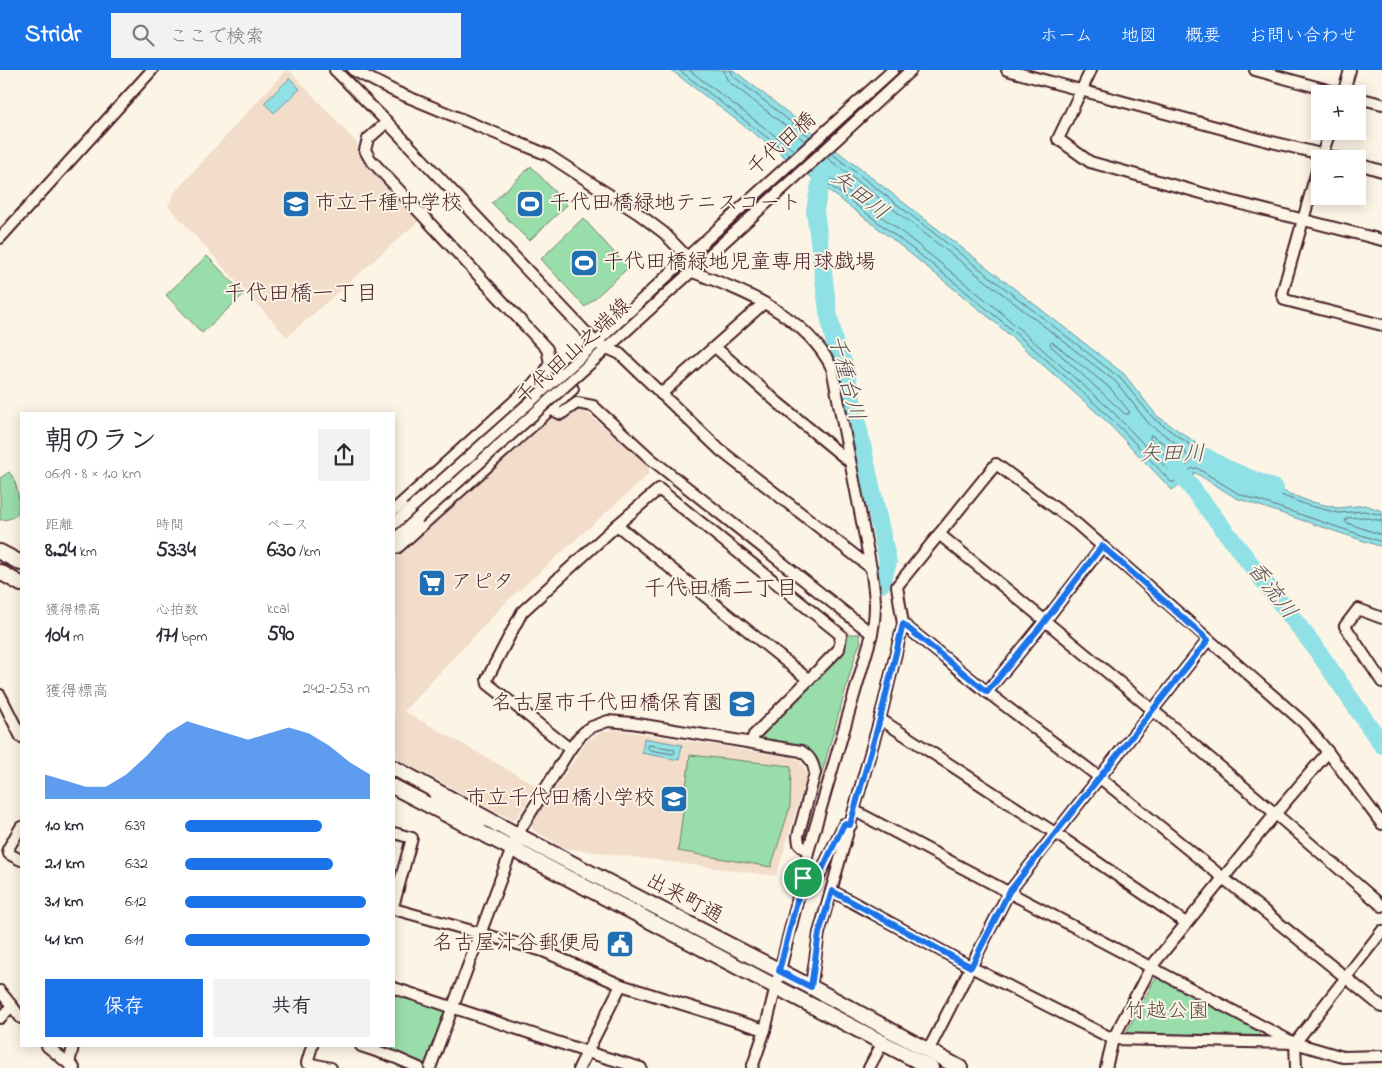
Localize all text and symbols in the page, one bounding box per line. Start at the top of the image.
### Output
search box [111,13,461,58]
text: Stridr [25,18,81,53]
icon: search [129,21,157,49]
text: ここで検索 [169,24,264,51]
text: ホーム [1040,24,1093,50]
text: 地図 [1121,24,1157,50]
text: 概要 [1185,24,1221,50]
text: お問い合わせ [1249,24,1357,50]
map controls [1311,85,1366,205]
button: + [1311,85,1366,140]
street label: 千代田橋 [741,106,823,184]
button: − [1311,150,1366,205]
water label: 矢田川 [823,163,895,229]
school or university icon: 市立千種中学校 [281,189,311,219]
place label: 市立千種中学校 [315,189,462,219]
sports icon: 千代田橋緑地テニスコート [515,189,545,219]
place label: 千代田橋緑地テニスコート [549,189,801,219]
sports icon: 千代田橋緑地児童専用球戯場 [569,248,599,278]
place label: 千代田橋緑地児童専用球戯場 [603,248,876,278]
district label: 千代田橋一丁目 [224,279,378,311]
street label: 千代田山之端線 [509,292,639,412]
water label: 千種台川 [818,331,872,425]
text: 朝のラン [45,422,157,463]
button: share [318,429,370,481]
water label: 矢田川 [1139,439,1205,471]
text: 06:19 · 8 × 1.0 km [45,462,141,486]
text: 距離 [45,515,73,536]
text: 時間 [156,515,184,536]
text: ペース [267,515,308,536]
text: 8.24 [45,536,76,566]
text: 53:34 [156,536,196,566]
text: 6:30 [267,536,296,566]
text: km [76,542,97,563]
text: /km [296,542,321,563]
water label: 香流川 [1238,555,1304,627]
supermarket icon: アピタ [417,568,447,598]
place label: アピタ [451,568,514,598]
district label: 千代田橋二丁目 [644,574,798,606]
text: kcal [267,599,289,620]
text: 獲得標高 [45,600,101,621]
text: 心拍数 [156,600,198,621]
text: 590 [267,620,294,650]
text: 104 [45,621,69,651]
text: 171 [156,621,178,651]
text: m [69,627,84,648]
text: bpm [178,627,207,648]
text: 242–253 m [303,677,370,701]
text: 獲得標高 [45,680,109,704]
place label: 名古屋市千代田橋保育園 [492,689,723,719]
school or university icon: 名古屋市千代田橋保育園 [727,689,757,719]
place label: 市立千代田橋小学校 [466,784,655,814]
school or university icon: 市立千代田橋小学校 [659,784,689,814]
text: 1.0 km [45,814,84,838]
text: 6:39 [125,814,145,838]
text: 2.1 km [45,852,85,876]
text: 6:32 [125,852,148,876]
pin [782,857,824,899]
icon: arrive [789,864,817,892]
street label: 出来町通 [640,866,728,932]
text: 3.1 km [45,890,83,914]
text: 6:12 [125,890,146,914]
text: 4.1 km [45,928,83,952]
text: 6:11 [125,928,144,952]
place label: 名古屋汁谷郵便局 [433,929,601,959]
public building icon: 名古屋汁谷郵便局 [605,929,635,959]
button: 保存 [45,979,203,1037]
button: 共有 [213,979,370,1037]
park label: 竹越公園 [1125,997,1209,1027]

